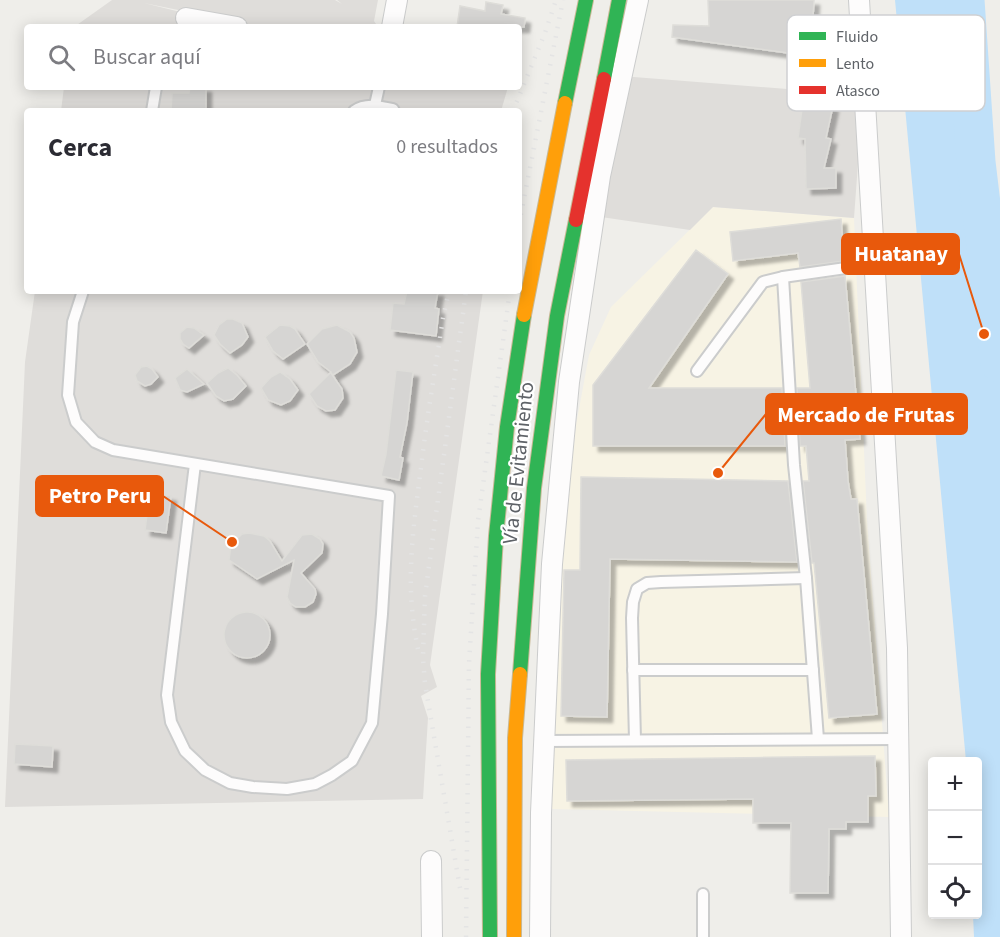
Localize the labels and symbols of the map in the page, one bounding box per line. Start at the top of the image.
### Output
legend [787,15,985,111]
text: Fluido [836,26,878,48]
text: Lento [836,53,874,75]
text: Atasco [836,80,880,102]
callout: Huatanay [842,234,959,274]
text: Huatanay [854,238,948,270]
street label: Vía de Evitamiento [495,380,541,546]
callout: Mercado de Frutas [766,394,967,434]
text: Mercado de Frutas [777,399,955,431]
callout: Petro Peru [36,476,163,516]
text: Petro Peru [49,480,151,512]

